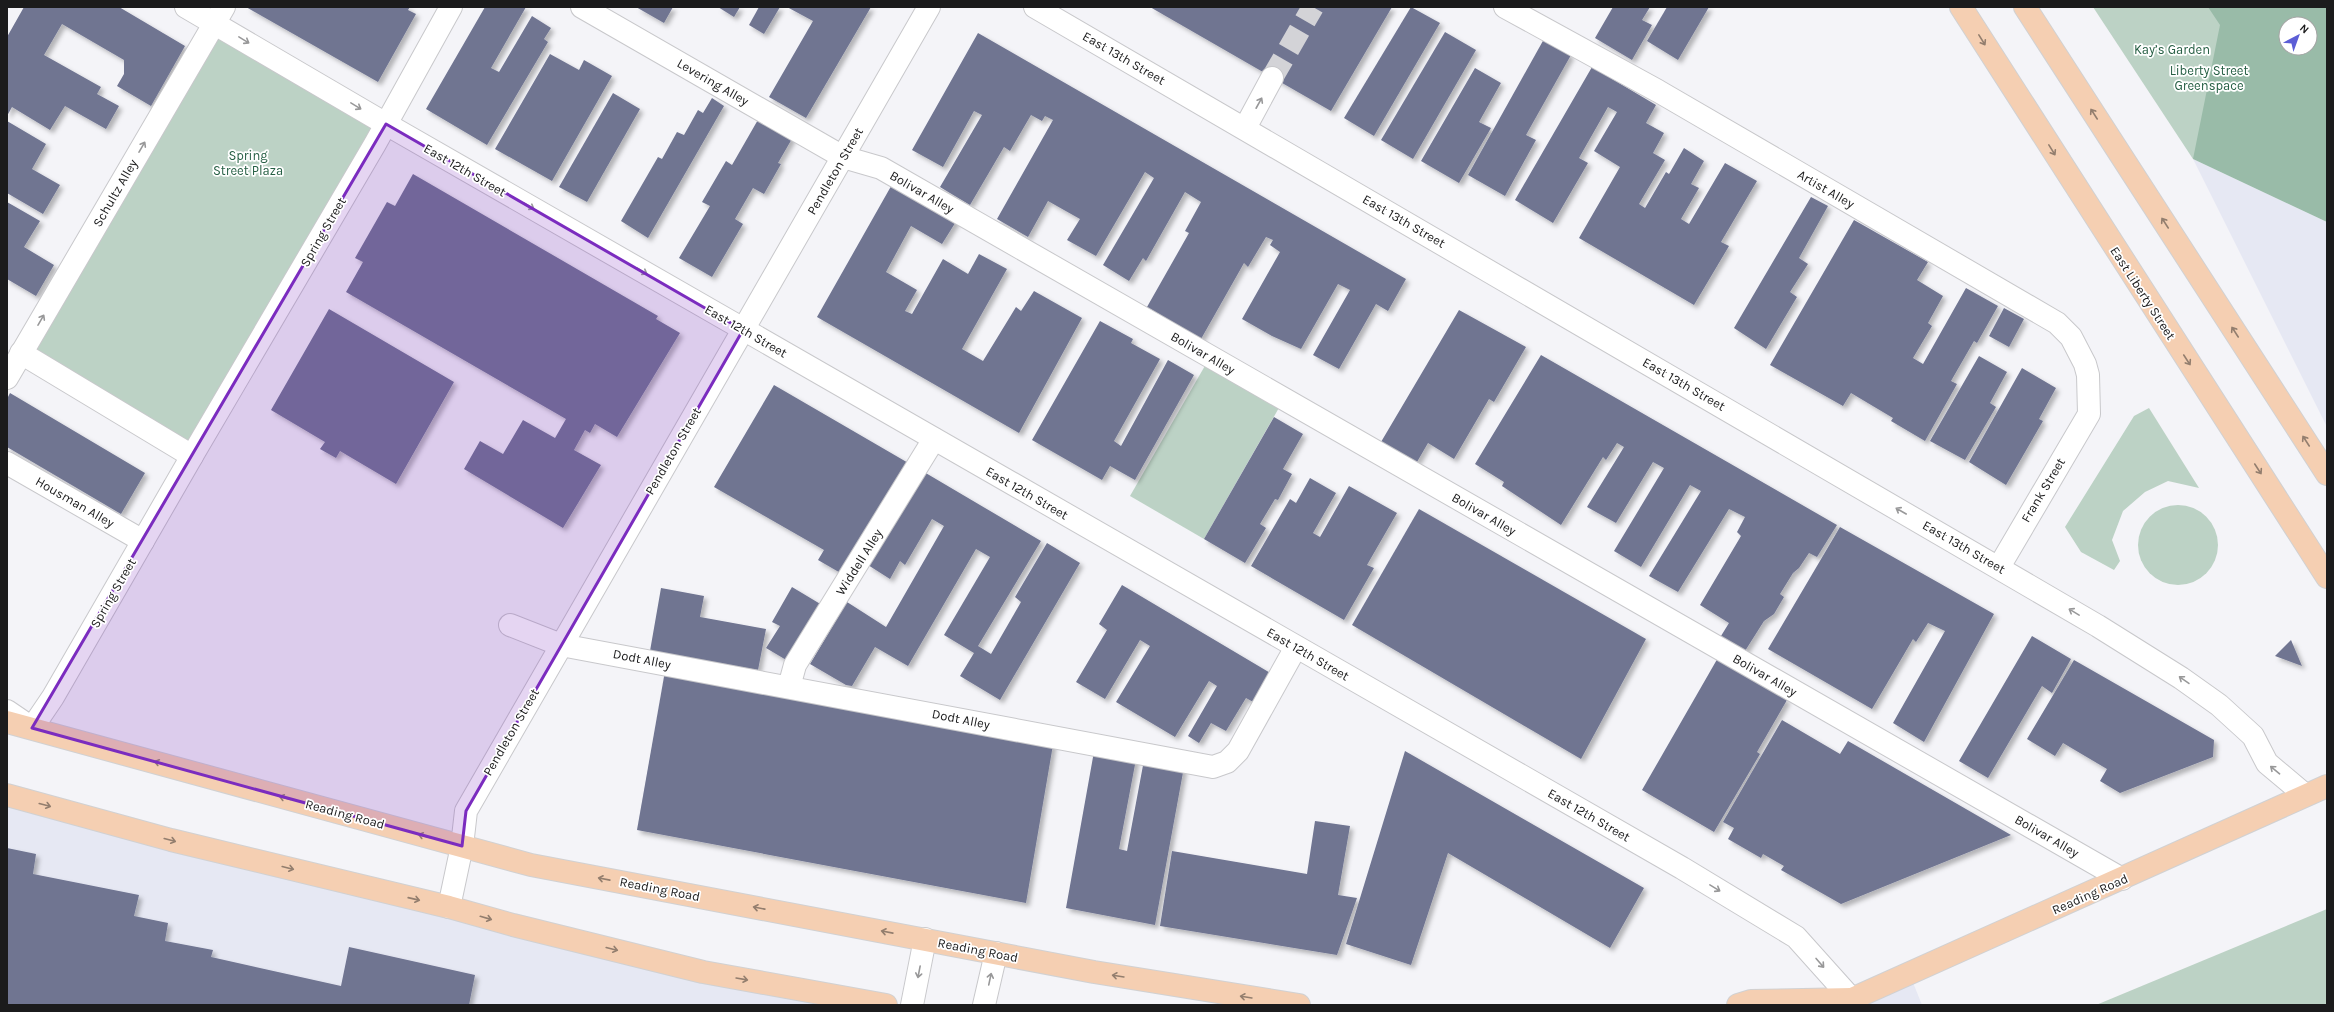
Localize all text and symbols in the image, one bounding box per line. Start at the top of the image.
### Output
north arrow [2278,16,2318,56]
text: N [2297,21,2311,36]
street label: East 13th Street [1080,28,1168,88]
one-way arrow [1978,34,1986,45]
one-way arrow [238,37,250,45]
park label: Kay’s Garden [2134,42,2210,57]
street label: Levering Alley [674,55,752,109]
park label: Liberty Street Greenspace [2170,63,2248,93]
one-way arrow [1256,97,1263,109]
one-way arrow [350,103,362,111]
one-way arrow [2090,109,2098,120]
street label: Pendleton Street [804,125,866,217]
street label: East 12th Street [421,140,509,200]
one-way arrow [138,142,146,153]
one-way arrow [2048,144,2056,155]
park label: Spring Street Plaza [213,148,283,178]
street label: Schultz Alley [90,157,140,229]
street label: Artist Alley [1795,167,1857,211]
street label: Bolivar Alley [887,168,957,216]
street label: East 13th Street [1360,191,1448,251]
street label: Spring Street [297,194,349,270]
one-way arrow [523,203,535,211]
one-way arrow [2161,218,2169,229]
street label: East Liberty Street [2107,244,2179,342]
one-way arrow [636,267,648,275]
street label: East 12th Street [702,301,790,361]
one-way arrow [38,314,46,326]
one-way arrow [2231,326,2239,338]
street label: Bolivar Alley [1168,329,1238,377]
street label: East 13th Street [1640,354,1728,414]
one-way arrow [2183,354,2191,365]
street label: Pendleton Street [642,405,704,497]
one-way arrow [2302,436,2310,447]
street label: Frank Street [2018,455,2068,525]
street label: East 12th Street [983,463,1071,523]
one-way arrow [2254,464,2262,475]
street label: Housman Alley [33,473,117,531]
street label: Bolivar Alley [1449,490,1519,538]
one-way arrow [1895,506,1907,514]
street label: East 13th Street [1920,517,2008,577]
street label: Widdell Alley [833,526,885,598]
street label: Spring Street [87,555,139,631]
one-way arrow [2068,607,2080,615]
street label: East 12th Street [1264,624,1352,684]
street label: Dodt Alley [612,646,672,672]
street label: Bolivar Alley [1730,651,1800,699]
one-way arrow [2179,676,2190,684]
street label: Pendleton Street [480,686,542,778]
street label: Dodt Alley [931,706,991,732]
one-way arrow [154,759,167,767]
one-way arrow [2270,765,2280,775]
street label: East 12th Street [1545,785,1633,845]
one-way arrow [279,794,292,801]
street label: Reading Road [304,796,386,832]
one-way arrow [38,802,51,810]
street label: Bolivar Alley [2012,812,2082,860]
one-way arrow [418,832,431,839]
one-way arrow [163,837,176,844]
one-way arrow [281,865,294,873]
street label: Reading Road [2050,871,2130,917]
one-way arrow [598,874,611,882]
street label: Reading Road [619,874,701,904]
one-way arrow [1709,885,1721,893]
one-way arrow [407,895,420,903]
one-way arrow [753,904,766,912]
one-way arrow [480,915,493,922]
one-way arrow [881,928,894,936]
street label: Reading Road [937,935,1019,965]
one-way arrow [606,946,619,953]
one-way arrow [1815,958,1824,968]
one-way arrow [915,965,923,978]
one-way arrow [1112,972,1125,980]
one-way arrow [987,973,995,986]
one-way arrow [735,975,748,983]
one-way arrow [1240,992,1253,1000]

